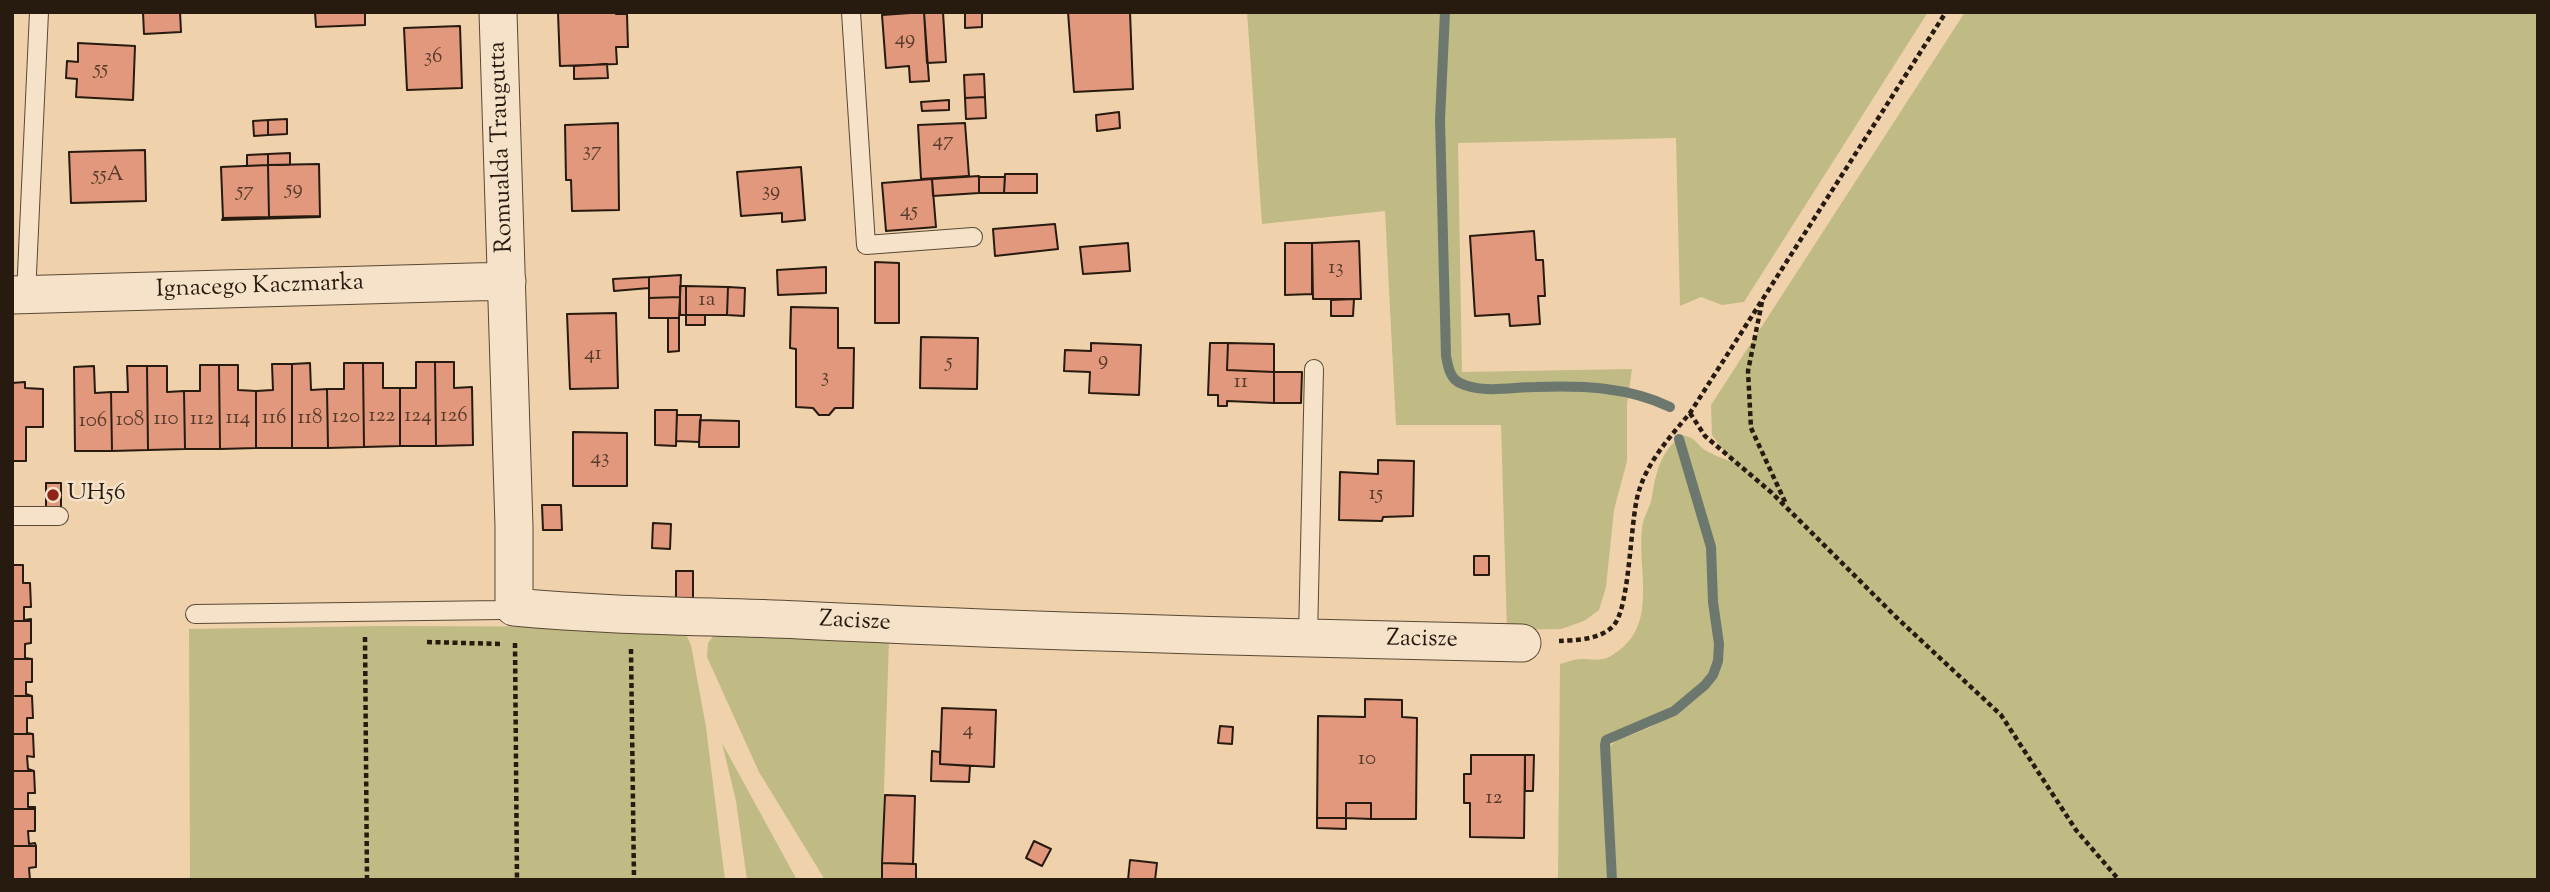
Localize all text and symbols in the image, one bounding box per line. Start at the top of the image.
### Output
house number: 49 [895,27,915,53]
street label: Romualda Traugutta [485,41,521,253]
house number: 36 [424,45,442,71]
house number: 55 [94,57,108,83]
house number: 47 [932,129,954,155]
house number: 37 [582,139,602,165]
house number: 55A [92,163,124,189]
house number: 59 [285,177,303,203]
house number: 57 [236,179,254,205]
house number: 39 [762,179,780,205]
house number: 45 [900,199,918,225]
house number: 13 [1328,256,1344,282]
street label: Ignacego Kaczmarka [156,270,364,306]
house number: 1a [699,288,715,314]
house number: 41 [584,342,602,368]
house number: 9 [1098,348,1108,374]
house number: 5 [945,350,953,376]
house number: 3 [821,365,829,391]
house number: 11 [1234,370,1248,396]
house number: 122 [369,404,395,430]
house number: 124 [404,404,432,430]
house number: 126 [440,404,468,430]
house number: 120 [332,405,360,431]
house number: 114 [226,406,250,432]
house number: 116 [262,406,286,432]
house number: 118 [298,406,322,432]
house number: 110 [153,407,179,433]
house number: 112 [190,407,214,433]
house number: 108 [116,408,144,434]
house number: 106 [79,409,107,435]
house number: 43 [590,446,610,472]
place label: UH56 [67,481,126,509]
house number: 15 [1369,482,1383,508]
marker: UH56 [45,487,61,503]
street label: Zacisze [818,607,892,639]
street label: Zacisze [1386,626,1458,656]
house number: 4 [963,718,973,744]
house number: 10 [1358,747,1376,773]
house number: 12 [1486,786,1502,812]

